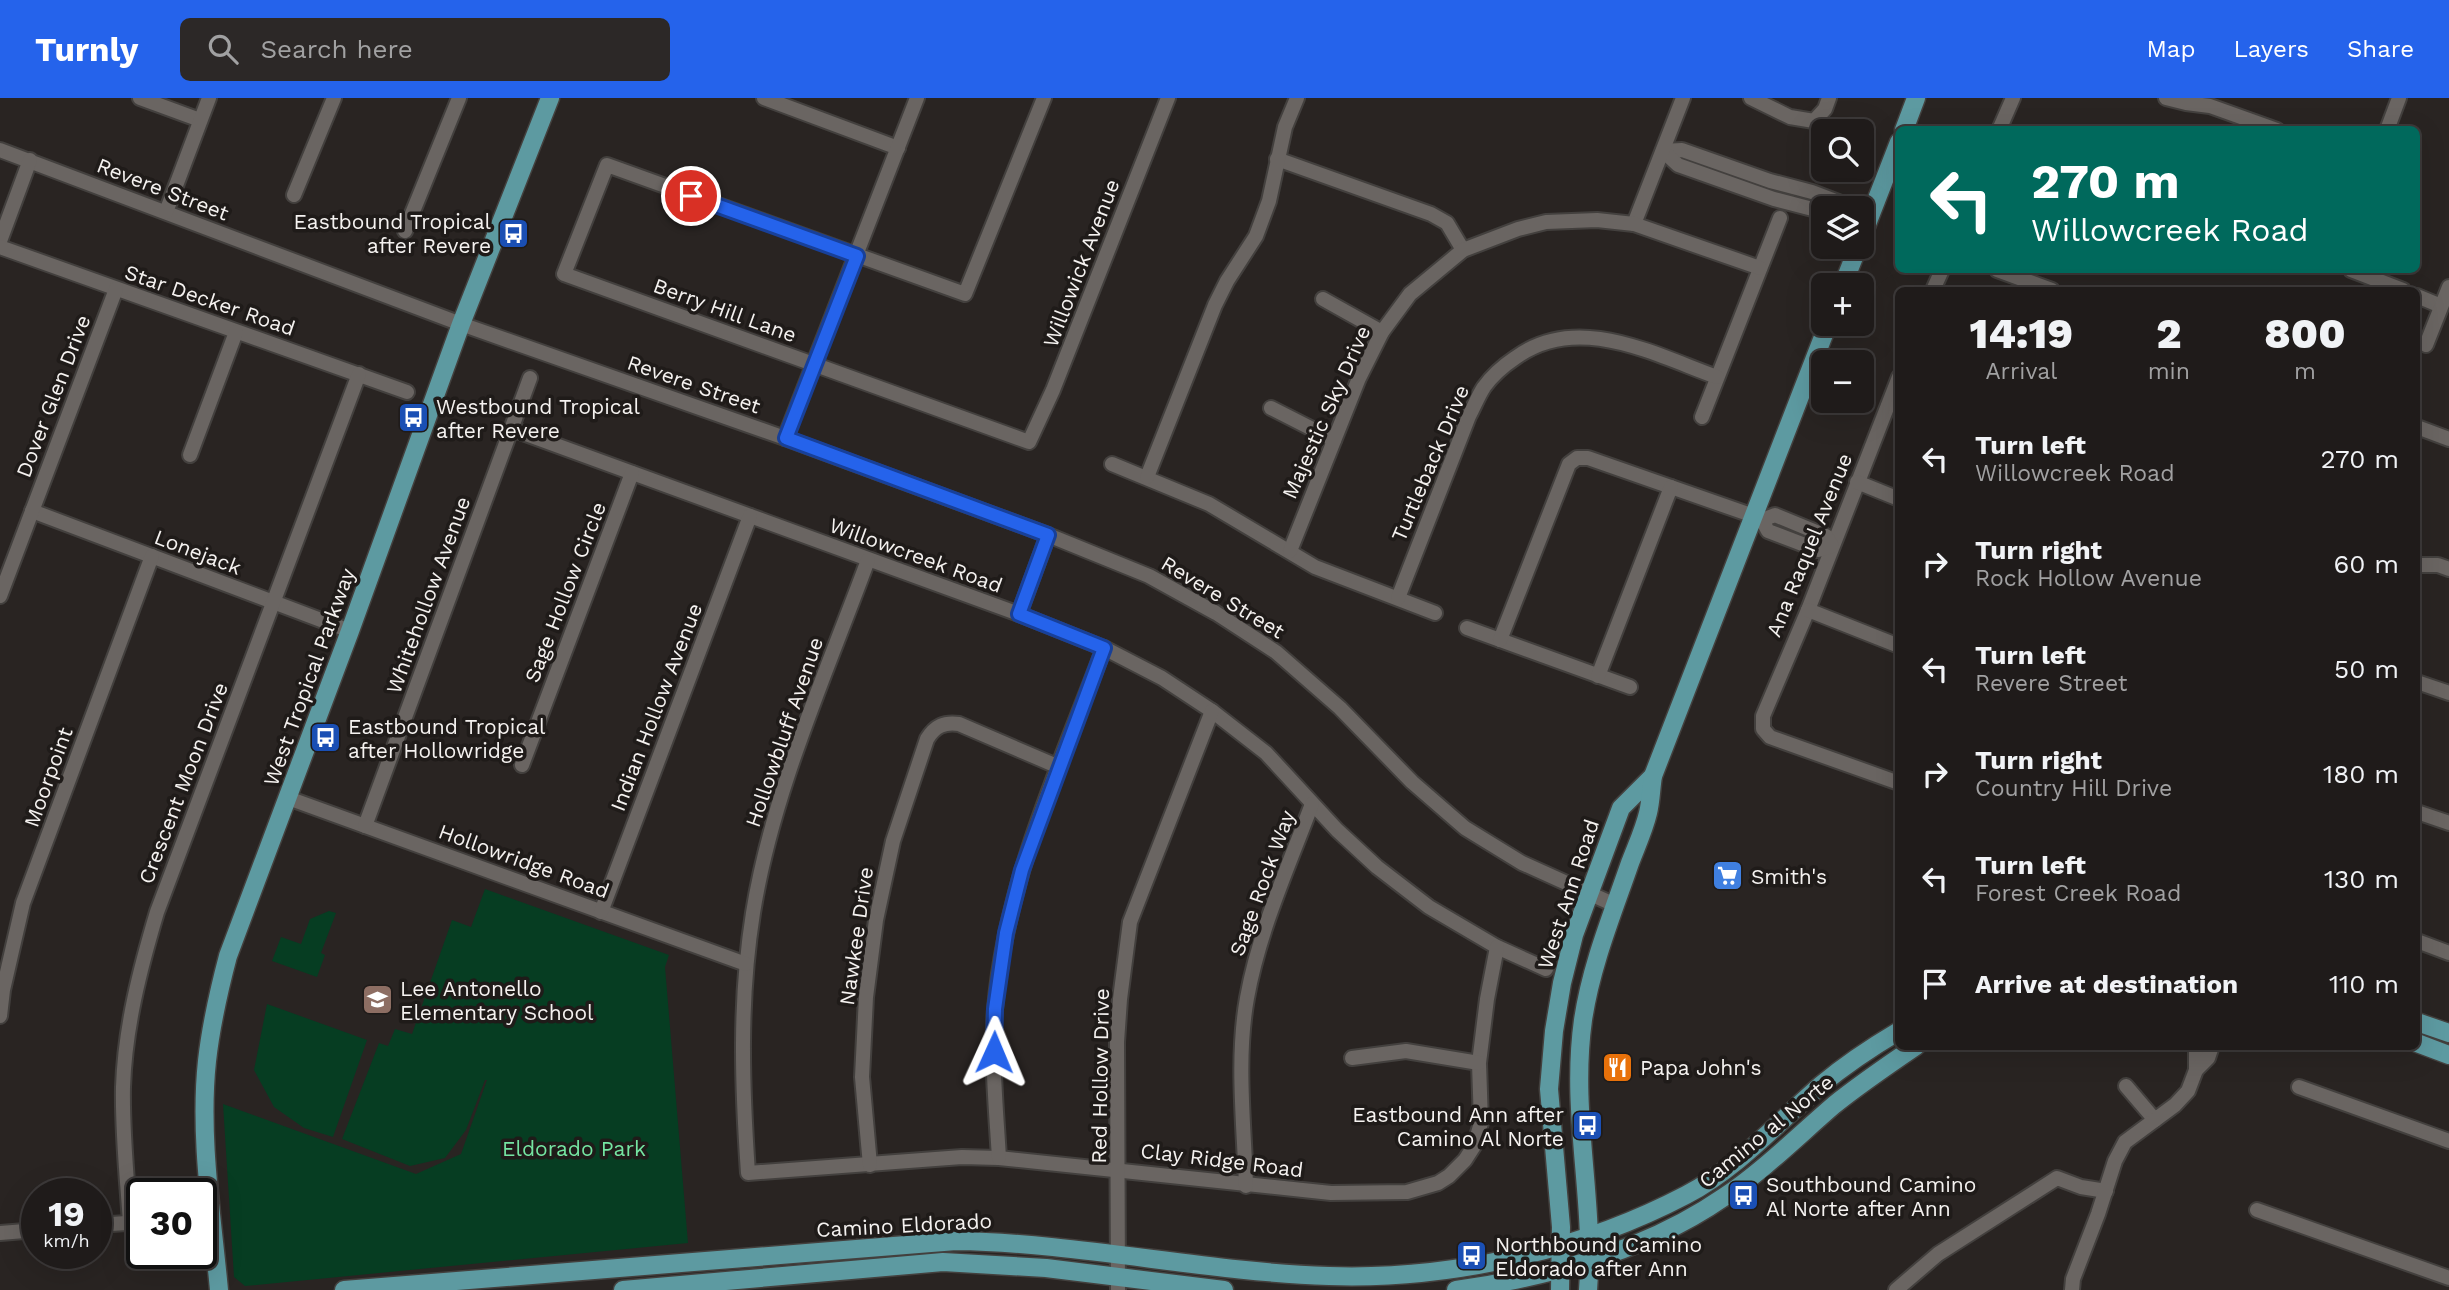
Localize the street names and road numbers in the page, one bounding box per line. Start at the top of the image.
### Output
street label: Revere Street [94,152,233,226]
street label: Willowick Avenue [1037,176,1125,350]
street label: Star Decker Road [122,259,298,341]
street label: Berry Hill Lane [650,273,800,347]
street label: Dover Glen Drive [10,311,96,481]
street label: Majestic Sky Drive [1277,322,1375,502]
street label: Revere Street [624,350,764,419]
street label: Turtleback Drive [1386,381,1474,545]
street label: Ana Raquel Avenue [1761,450,1857,640]
street label: Whitehollow Avenue [381,493,475,697]
street label: Sage Hollow Circle [519,498,611,686]
street label: Willowcreek Road [826,512,1006,598]
street label: Lonejack [151,524,245,580]
street label: Revere Street [1157,550,1289,644]
street label: West Tropical Parkway [258,565,360,789]
street label: Indian Hollow Avenue [605,600,707,814]
street label: Hollowbluff Avenue [740,634,828,830]
street label: Crescent Moon Drive [133,679,233,887]
street label: Moorpoint [18,723,78,830]
street label: Sage Rock Way [1224,807,1300,959]
street label: West Ann Road [1532,816,1604,972]
street label: Hollowridge Road [435,819,613,903]
street label: Nawkee Drive [834,865,878,1007]
street label: Red Hollow Drive [1086,988,1114,1164]
street label: Camino al Norte [1694,1069,1838,1193]
street label: Clay Ridge Road [1139,1138,1305,1182]
street label: Camino Eldorado [815,1208,993,1242]

